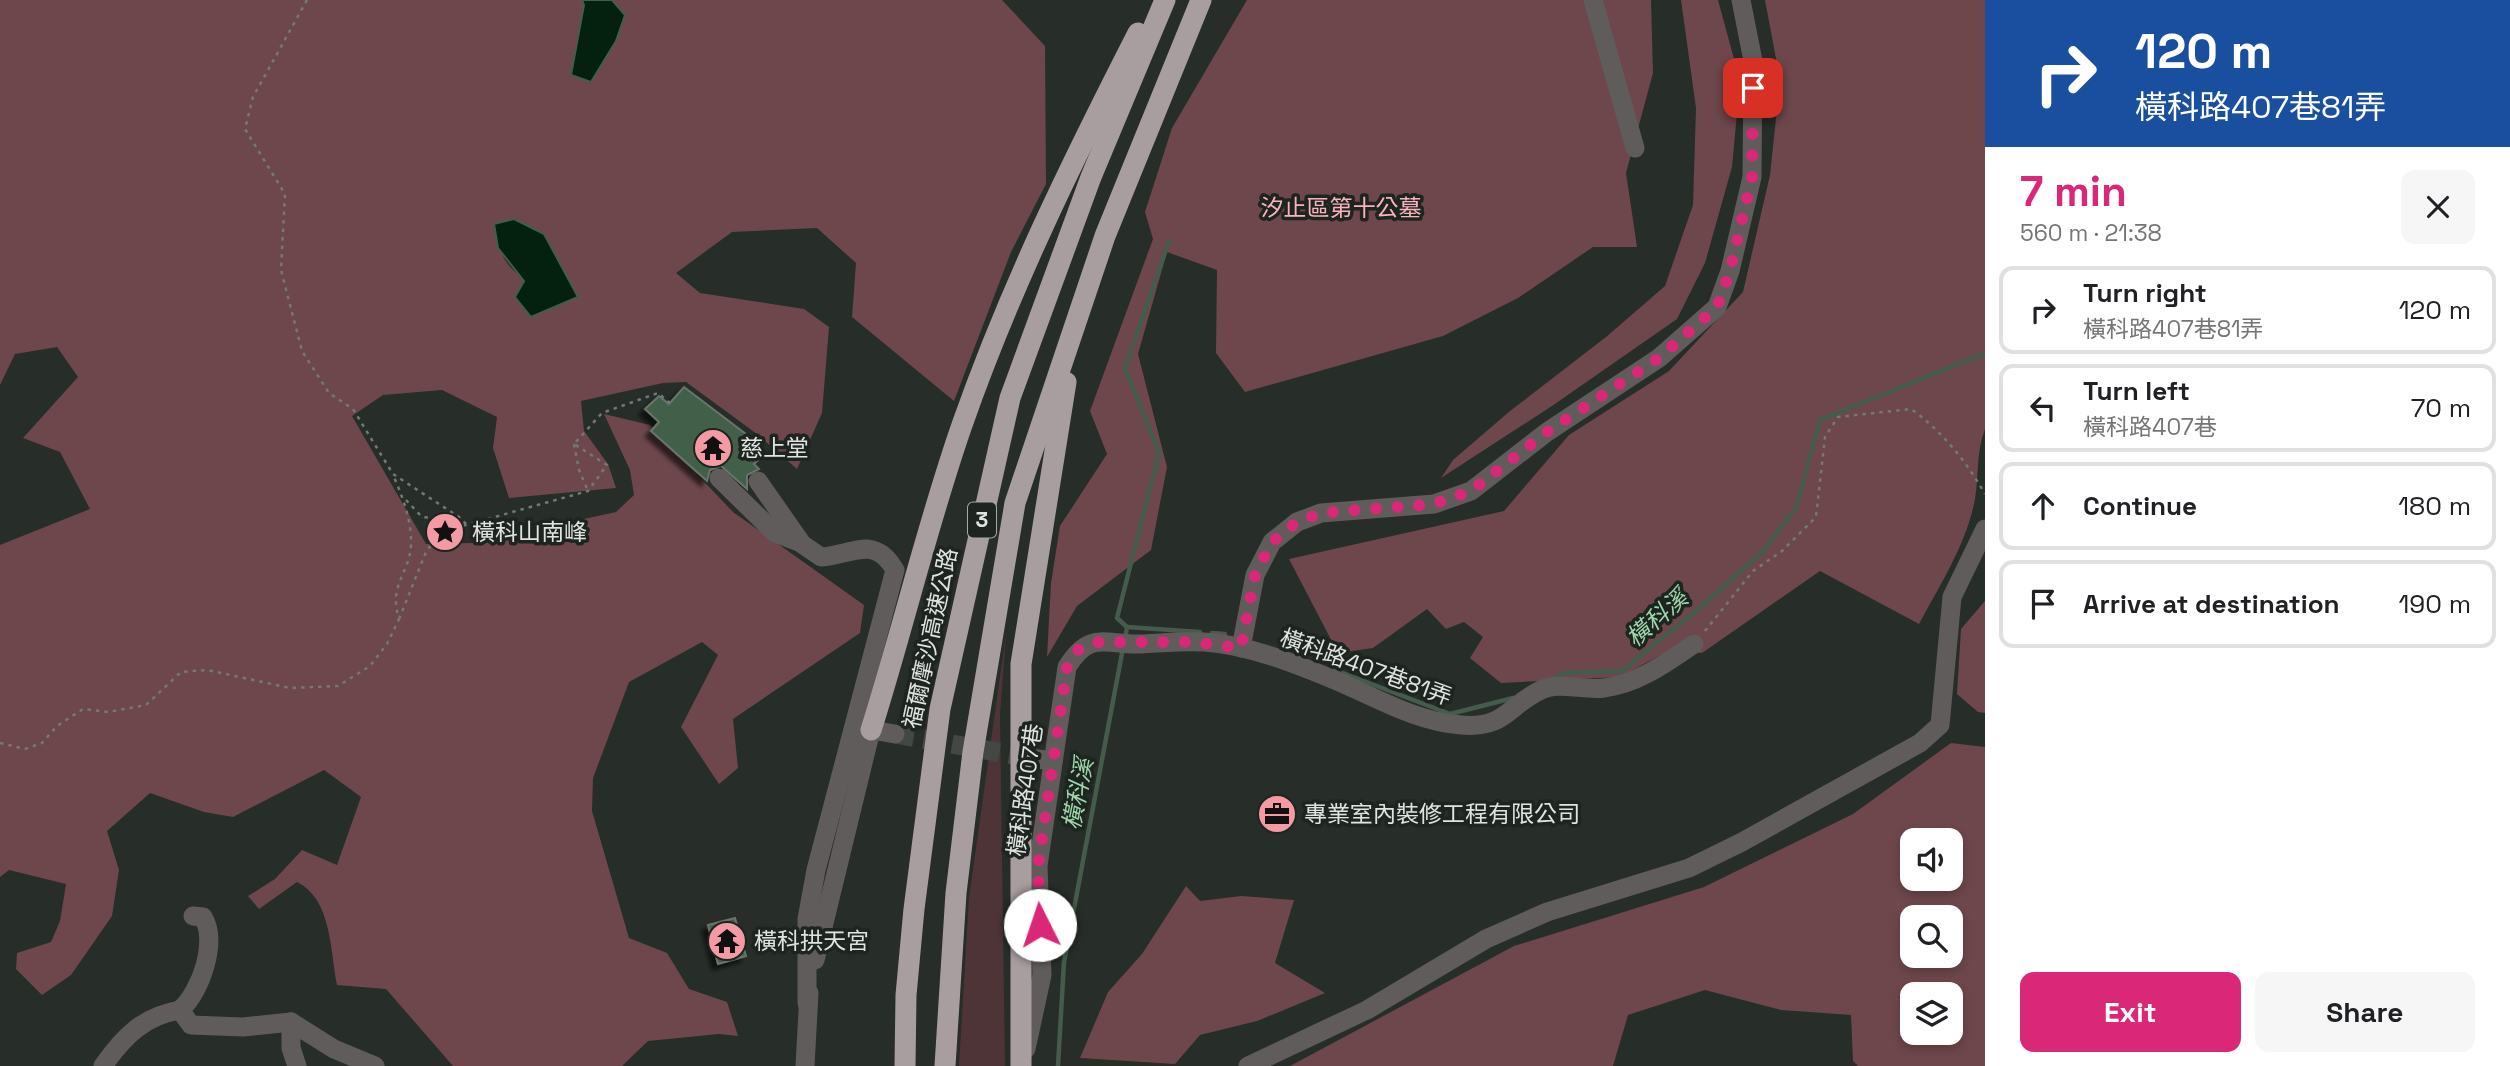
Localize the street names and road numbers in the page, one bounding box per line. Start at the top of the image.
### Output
road number: 3 [968,503,996,538]
street label: 福爾摩沙高速公路 [896,545,964,731]
street label: 橫科路407巷81弄 [1276,622,1456,712]
street label: 橫科路407巷 [1001,722,1049,858]

